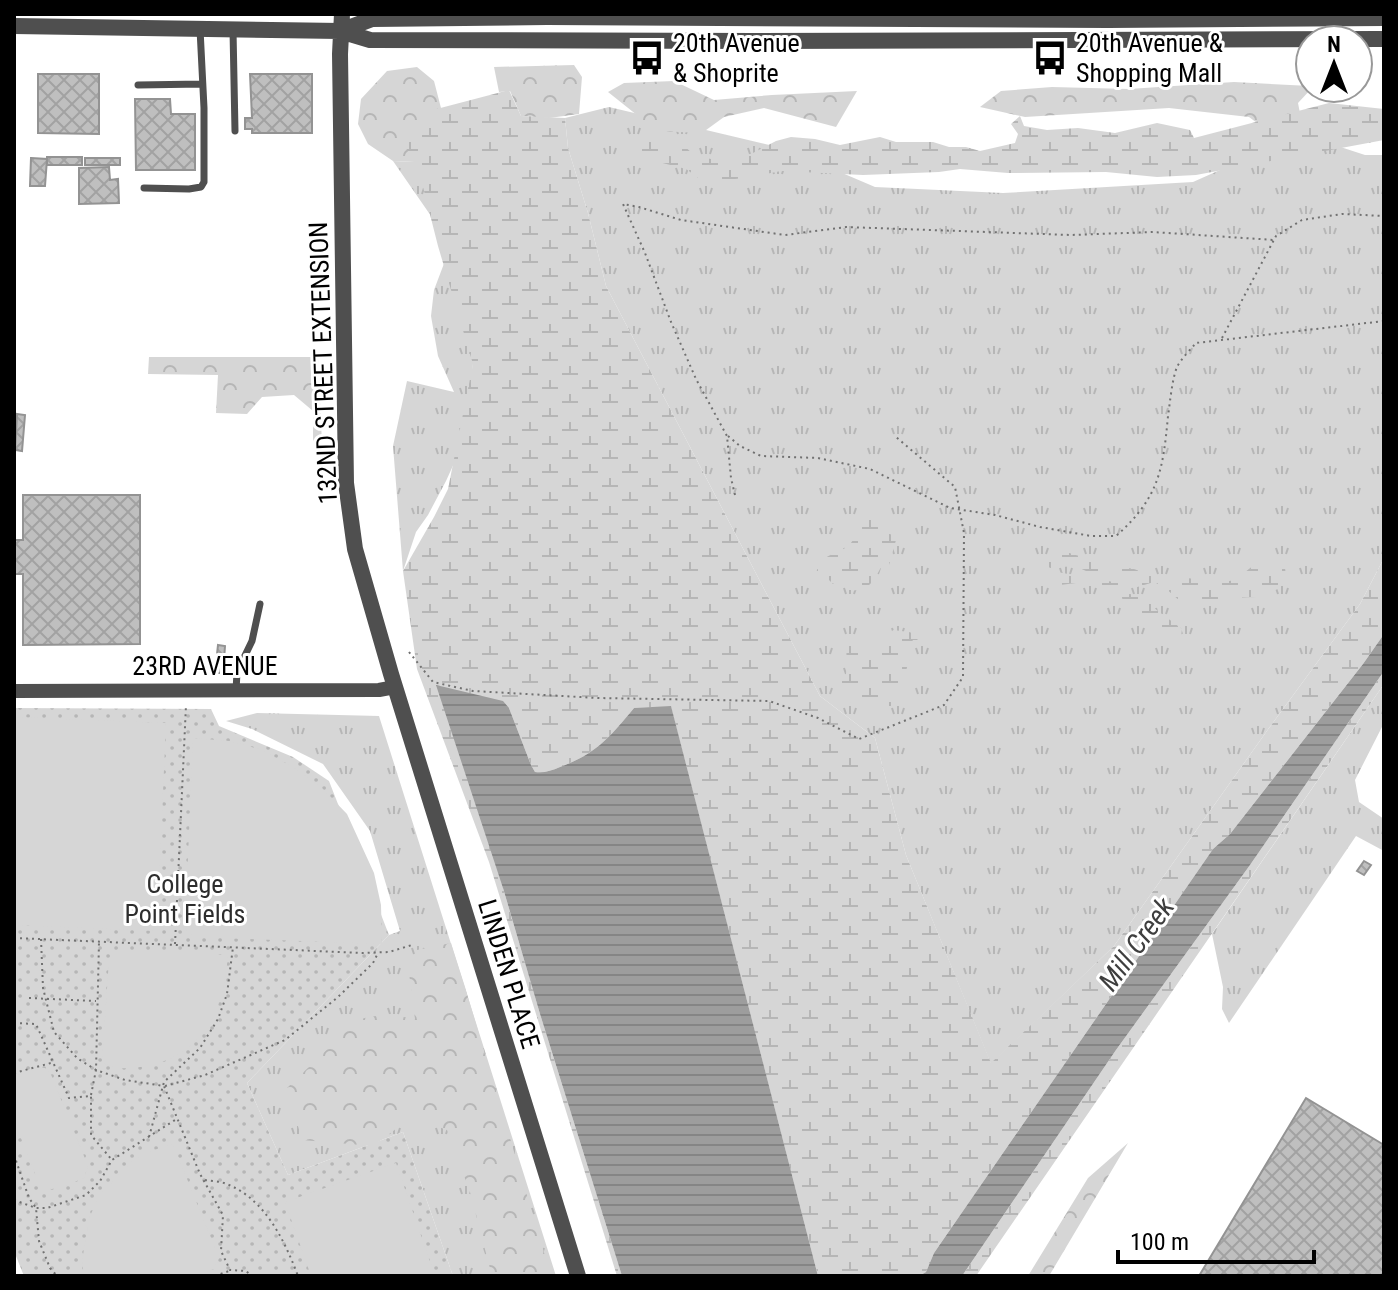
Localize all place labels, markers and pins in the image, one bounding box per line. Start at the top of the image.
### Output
place label: 20th Avenue & Shoprite [673,28,800,88]
place label: 20th Avenue & Shopping Mall [1076,28,1223,88]
bus stop icon: 20th Avenue & Shoprite [628,39,666,77]
bus stop icon: 20th Avenue & Shopping Mall [1031,39,1069,77]

